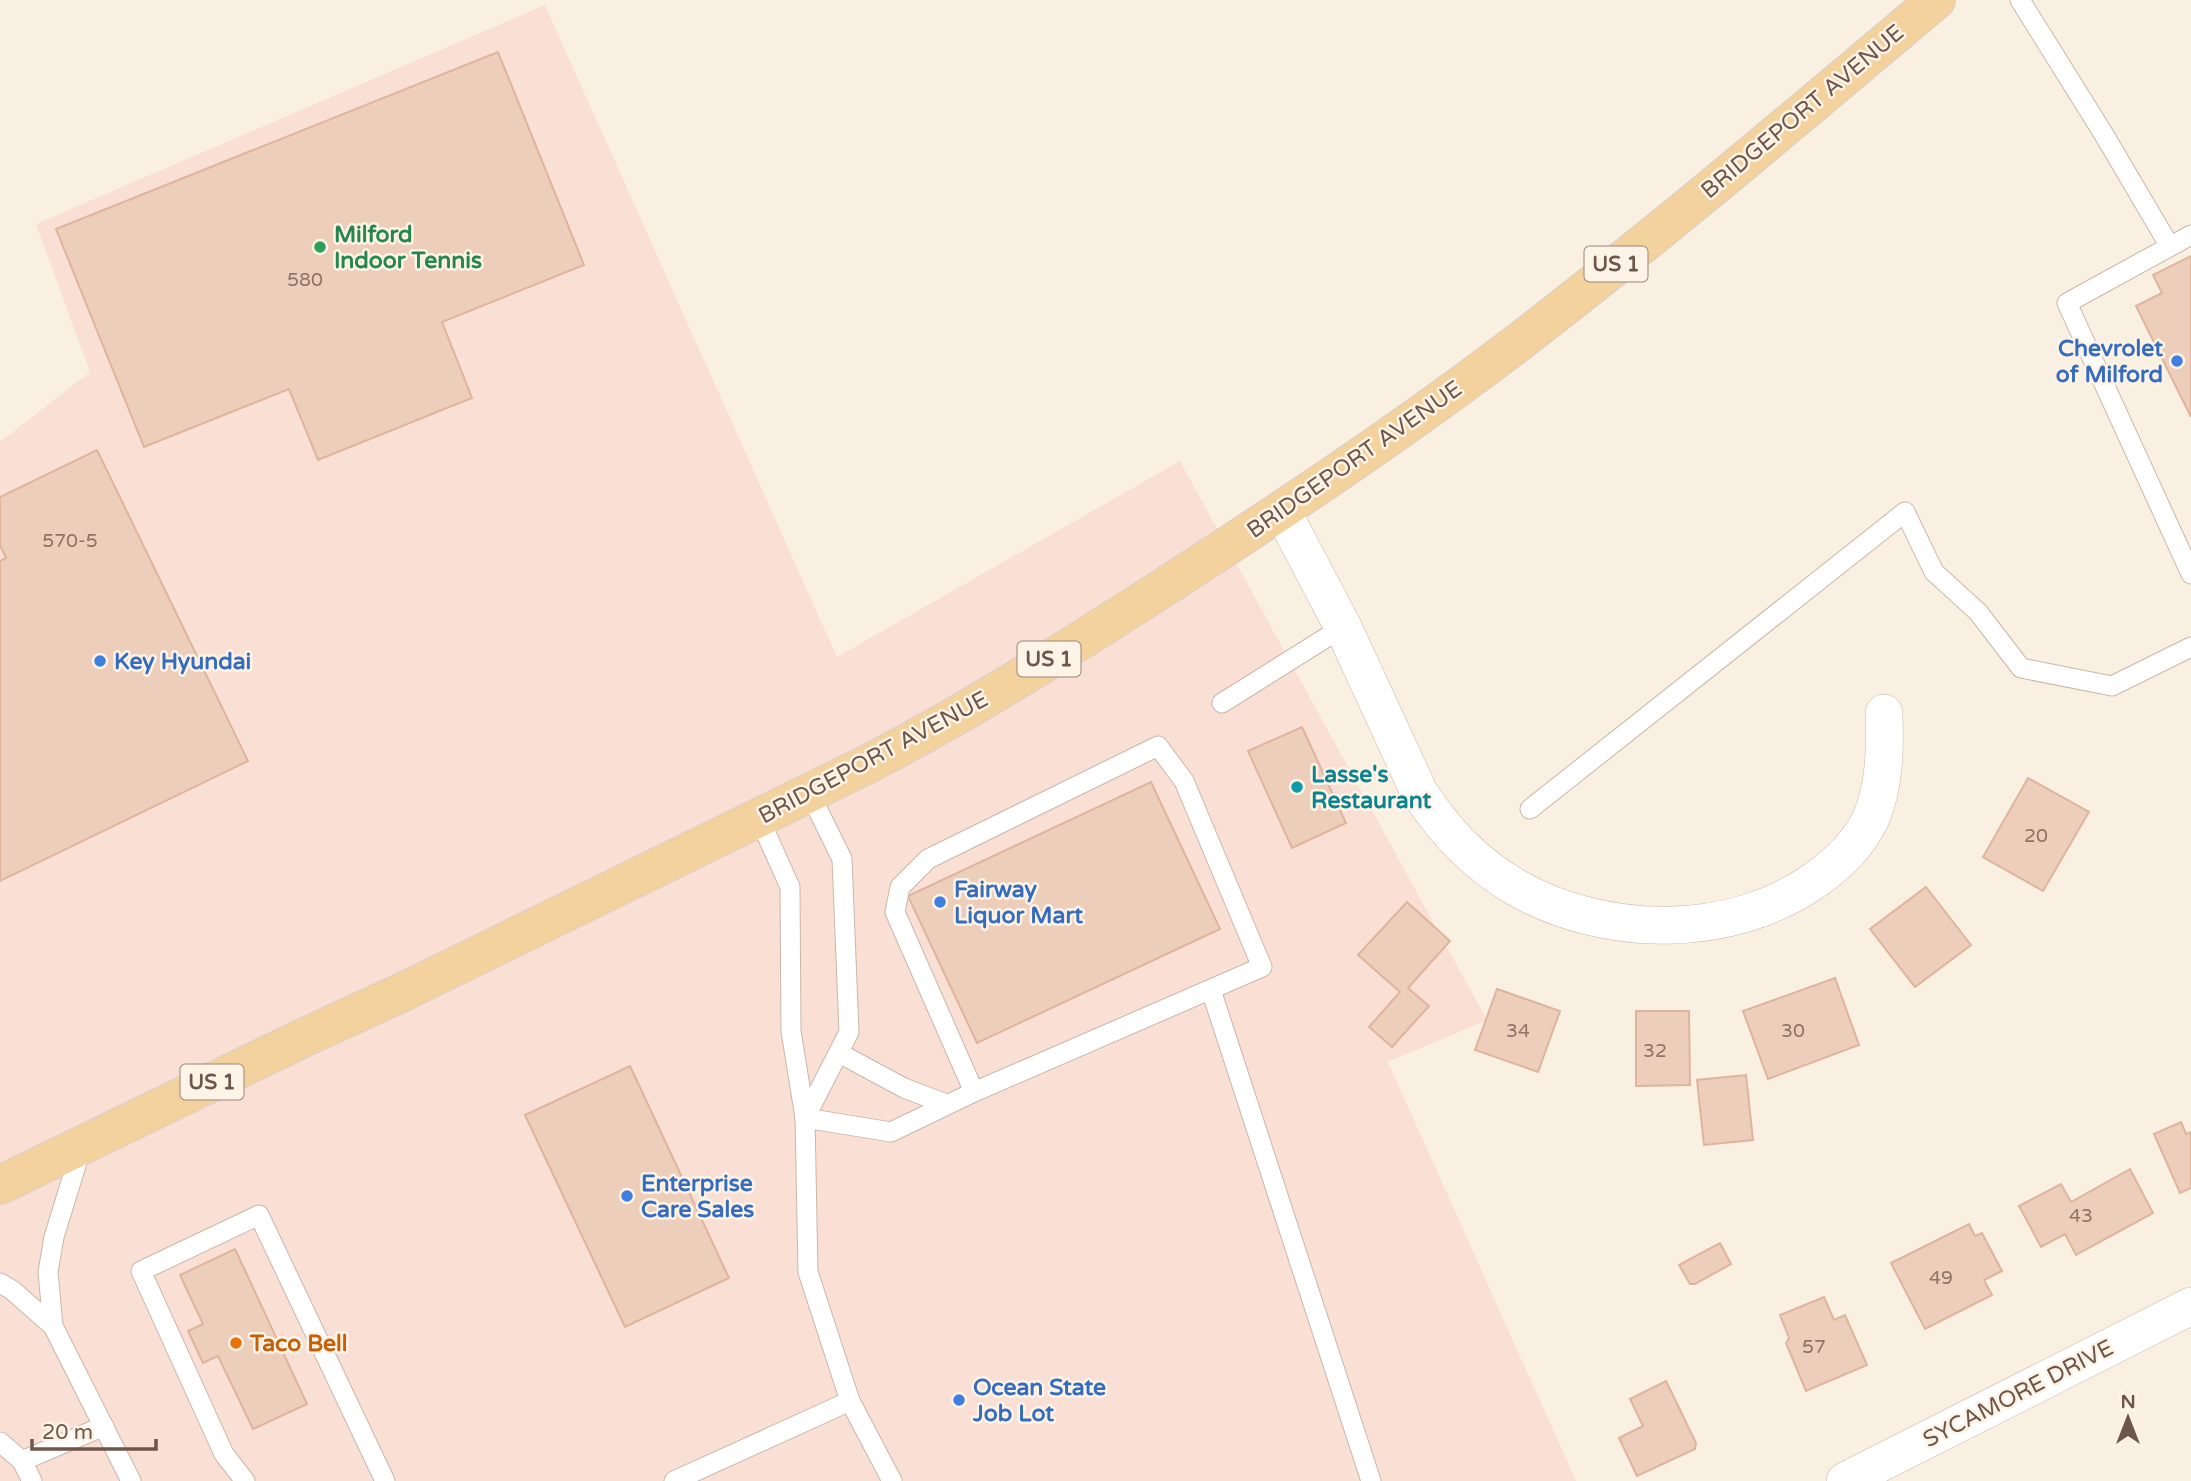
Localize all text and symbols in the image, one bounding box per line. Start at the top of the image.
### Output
street label: BRIDGEPORT AVENUE [1696,19,1910,205]
place label: Milford Indoor Tennis [334,221,482,275]
marker: Milford Indoor Tennis [312,239,328,255]
road number: US 1 [1584,246,1648,282]
house number: 580 [287,269,323,291]
place label: Chevrolet of Milford [2056,335,2163,389]
marker: Chevrolet of Milford [2169,353,2185,369]
street label: BRIDGEPORT AVENUE [1242,375,1467,545]
house number: 570-5 [42,530,98,552]
road number: US 1 [1018,642,1080,676]
place label: Key Hyundai [114,648,251,676]
marker: Key Hyundai [92,653,108,669]
street label: BRIDGEPORT AVENUE [754,685,993,830]
place label: Lasse's Restaurant [1311,761,1431,815]
marker: Lasse's Restaurant [1289,779,1305,795]
house number: 20 [2024,825,2048,847]
place label: Fairway Liquor Mart [954,876,1083,930]
marker: Fairway Liquor Mart [932,894,948,910]
house number: 34 [1506,1020,1530,1042]
house number: 30 [1781,1020,1805,1042]
house number: 32 [1643,1040,1667,1062]
road number: US 1 [180,1064,244,1100]
place label: Enterprise Care Sales [641,1170,754,1224]
marker: Enterprise Care Sales [619,1188,635,1204]
house number: 43 [2069,1205,2093,1227]
house number: 49 [1929,1267,1953,1289]
place label: Taco Bell [249,1330,348,1358]
street label: SYCAMORE DRIVE [1919,1334,2118,1454]
marker: Taco Bell [228,1335,244,1351]
house number: 57 [1802,1336,1826,1358]
place label: Ocean State Job Lot [972,1374,1106,1428]
north arrow [2093,1383,2163,1453]
text: N [2120,1391,2136,1413]
marker: Ocean State Job Lot [951,1392,967,1408]
scale bar [32,1408,156,1452]
text: 20 m [42,1420,93,1445]

